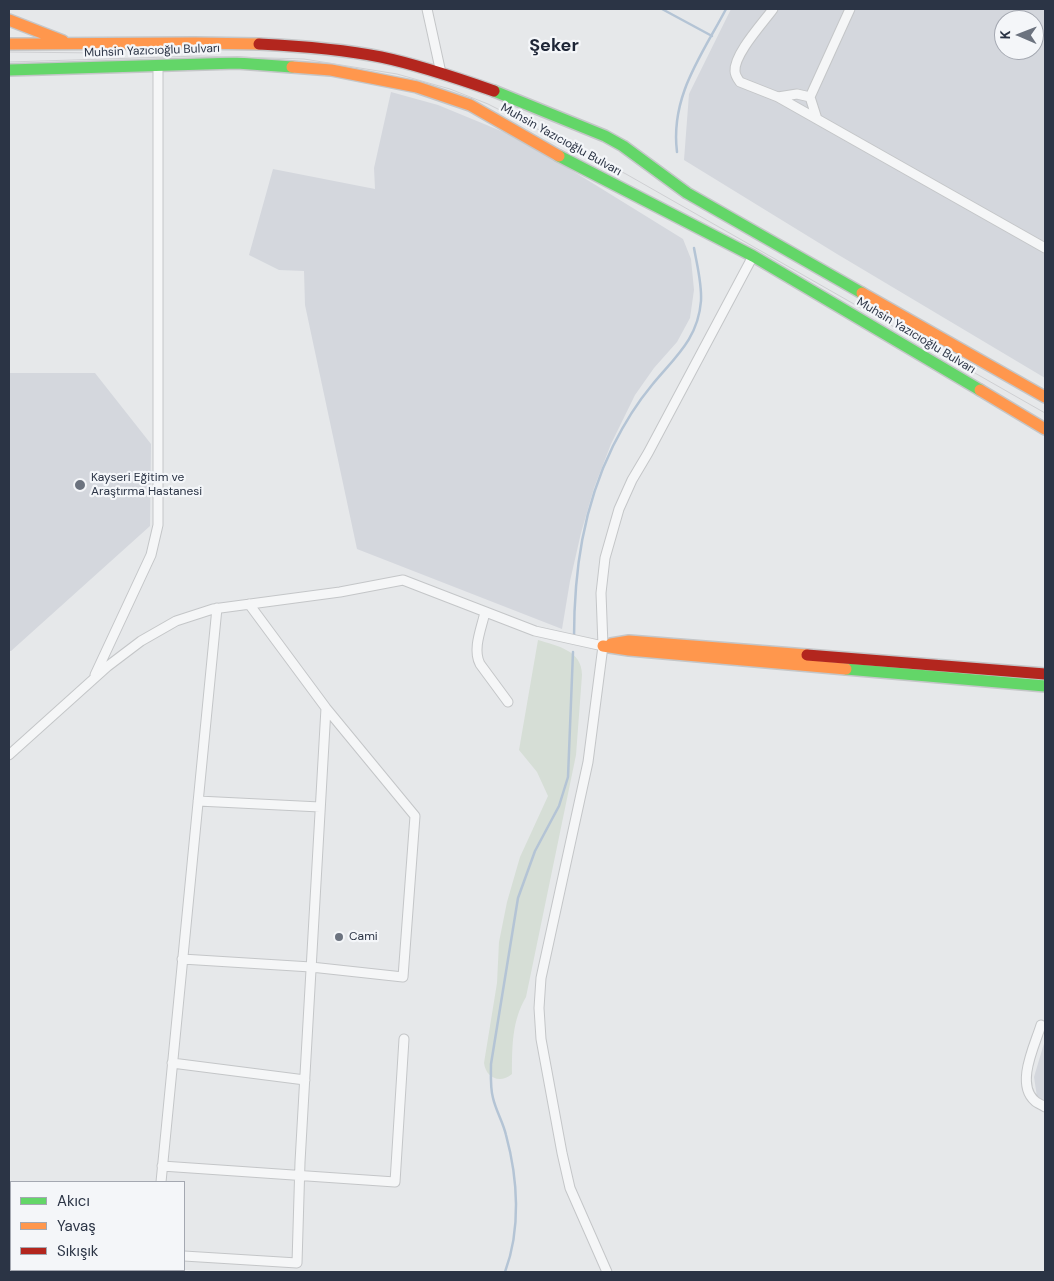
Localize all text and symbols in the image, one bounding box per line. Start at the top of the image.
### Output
north arrow [994,10,1044,60]
text: K [996,30,1014,39]
district label: Şeker [529,35,579,57]
street label: Muhsin Yazıcıoğlu Bulvarı [84,41,220,61]
street label: Muhsin Yazıcıoğlu Bulvarı [498,101,624,179]
street label: Muhsin Yazıcıoğlu Bulvarı [854,295,978,377]
place label: Kayseri Eğitim ve Araştırma Hastanesi [91,471,202,499]
marker: Kayseri Eğitim ve Araştırma Hastanesi [73,478,87,492]
place label: Cami [349,930,378,944]
marker: Cami [333,931,345,943]
legend [10,1181,185,1271]
text: Akıcı [57,1191,90,1211]
text: Yavaş [57,1216,96,1236]
text: Sıkışık [57,1241,98,1261]

